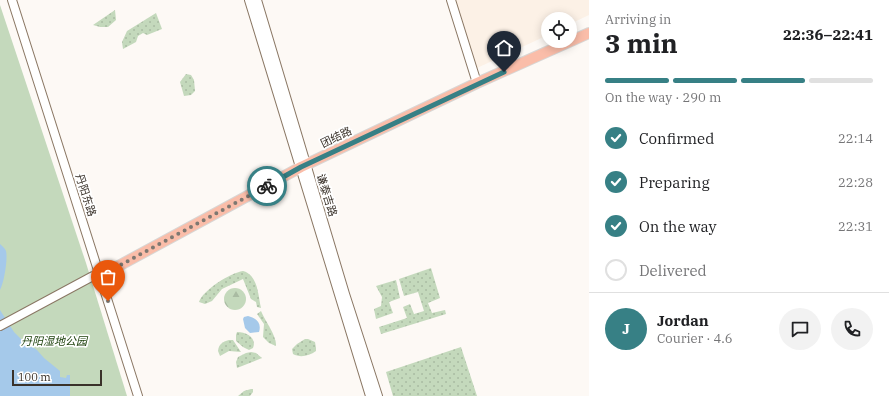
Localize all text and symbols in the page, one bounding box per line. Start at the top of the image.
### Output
text: Arriving in [605,11,671,28]
map controls [541,12,577,48]
button: locate [541,12,577,48]
text: 22:36–22:41 [783,25,873,44]
text: 3 min [605,26,678,60]
pin [487,31,521,72]
icon: home [493,37,515,59]
text: On the way · 290 m [605,89,721,106]
street label: 团结路 [318,123,354,151]
icon: check [605,127,627,149]
text: Confirmed [639,129,714,148]
text: 22:14 [838,130,873,147]
courier [247,166,287,206]
icon: check [605,171,627,193]
street label: 丹阳东路 [73,172,99,218]
street label: 谦泰吉路 [314,172,340,218]
text: Preparing [639,173,710,192]
text: 22:28 [838,174,873,191]
icon: bike [256,175,278,197]
icon: check [605,215,627,237]
text: On the way [639,217,717,236]
text: 22:31 [838,218,873,235]
pin [91,260,125,301]
text: Delivered [639,261,707,280]
icon: bag [97,266,119,288]
button: chat [779,308,821,350]
button: phone [831,308,873,350]
text: Jordan [657,311,709,330]
text: J [622,319,630,338]
text: Courier · 4.6 [657,330,733,347]
park label: 丹阳湿地公园 [21,334,89,348]
scale bar [12,368,102,387]
text: 100 m [18,370,51,384]

